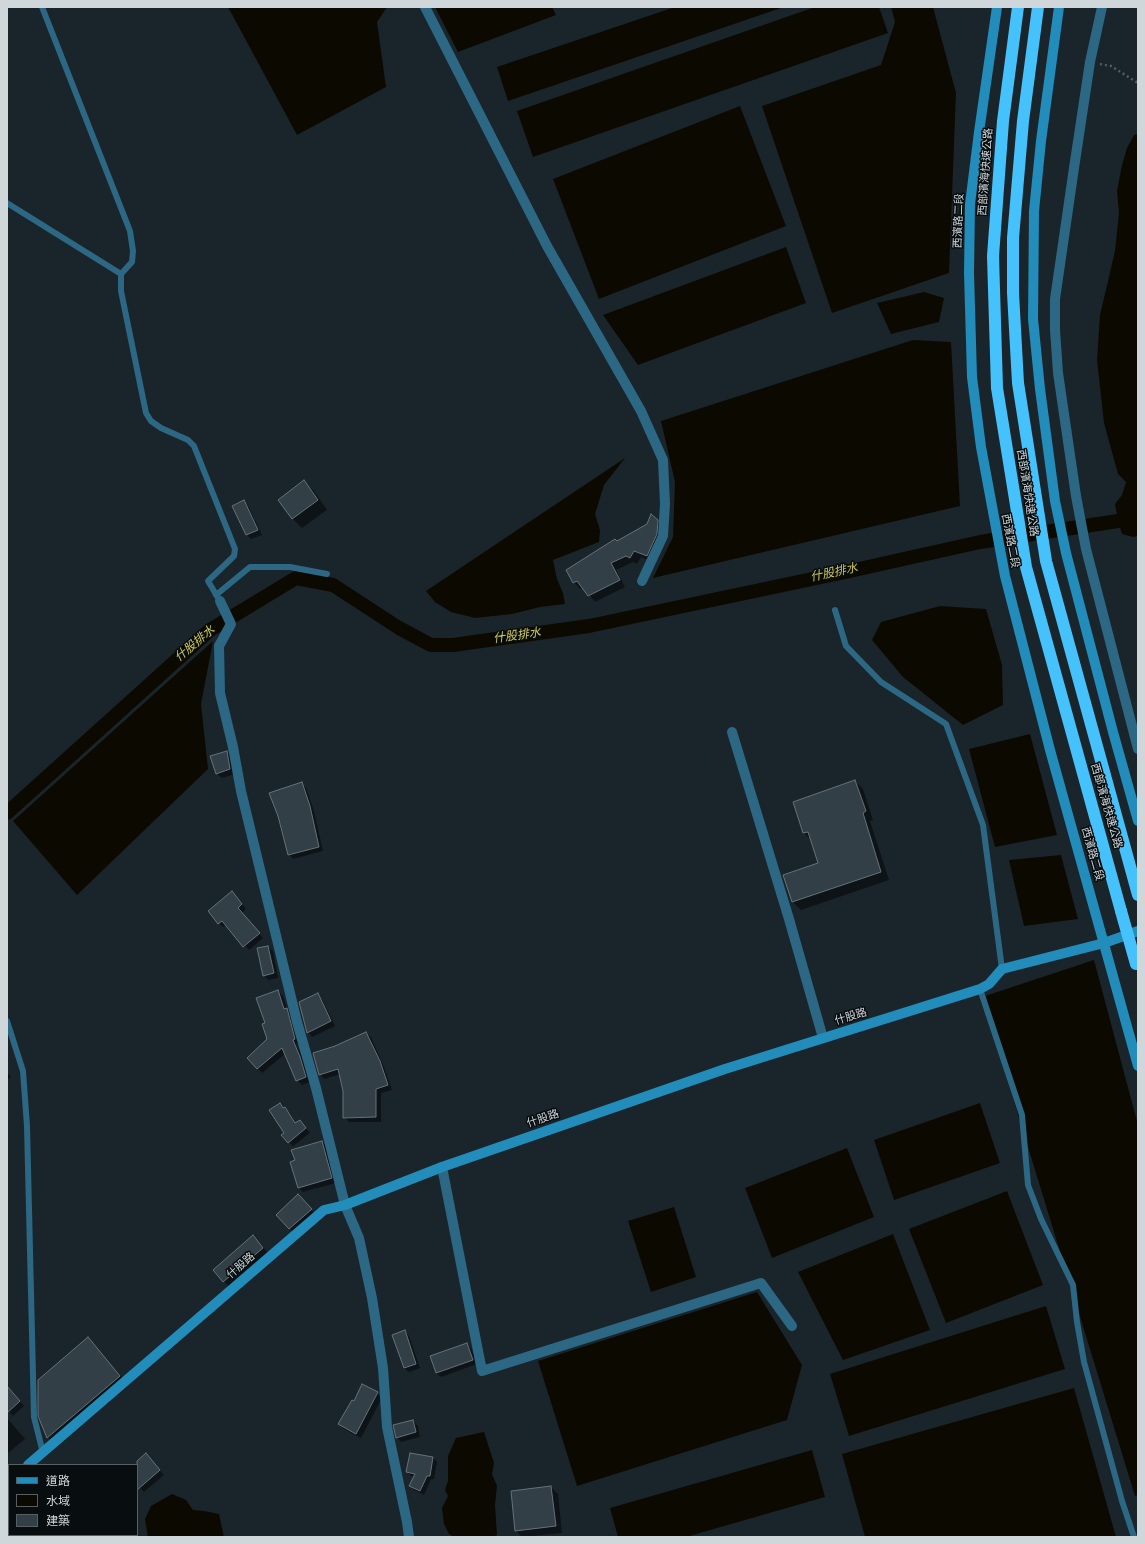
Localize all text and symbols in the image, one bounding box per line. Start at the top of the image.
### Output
street label: 西部濱海快速公路 [976,128,996,216]
street label: 西濱路二段 [951,193,967,249]
street label: 西部濱海快速公路 [1014,449,1040,537]
street label: 西濱路二段 [998,513,1022,569]
water label: 什股排水 [809,561,859,585]
water label: 什股排水 [172,623,218,665]
water label: 什股排水 [492,626,542,646]
street label: 西部濱海快速公路 [1088,762,1124,850]
street label: 西濱路二段 [1078,826,1106,882]
street label: 什股路 [833,1006,869,1028]
street label: 什股路 [525,1107,561,1131]
street label: 什股路 [224,1250,258,1282]
legend [8,1464,138,1536]
text: 道路 [46,1474,70,1489]
text: 水域 [46,1494,70,1509]
text: 建築 [46,1514,70,1529]

